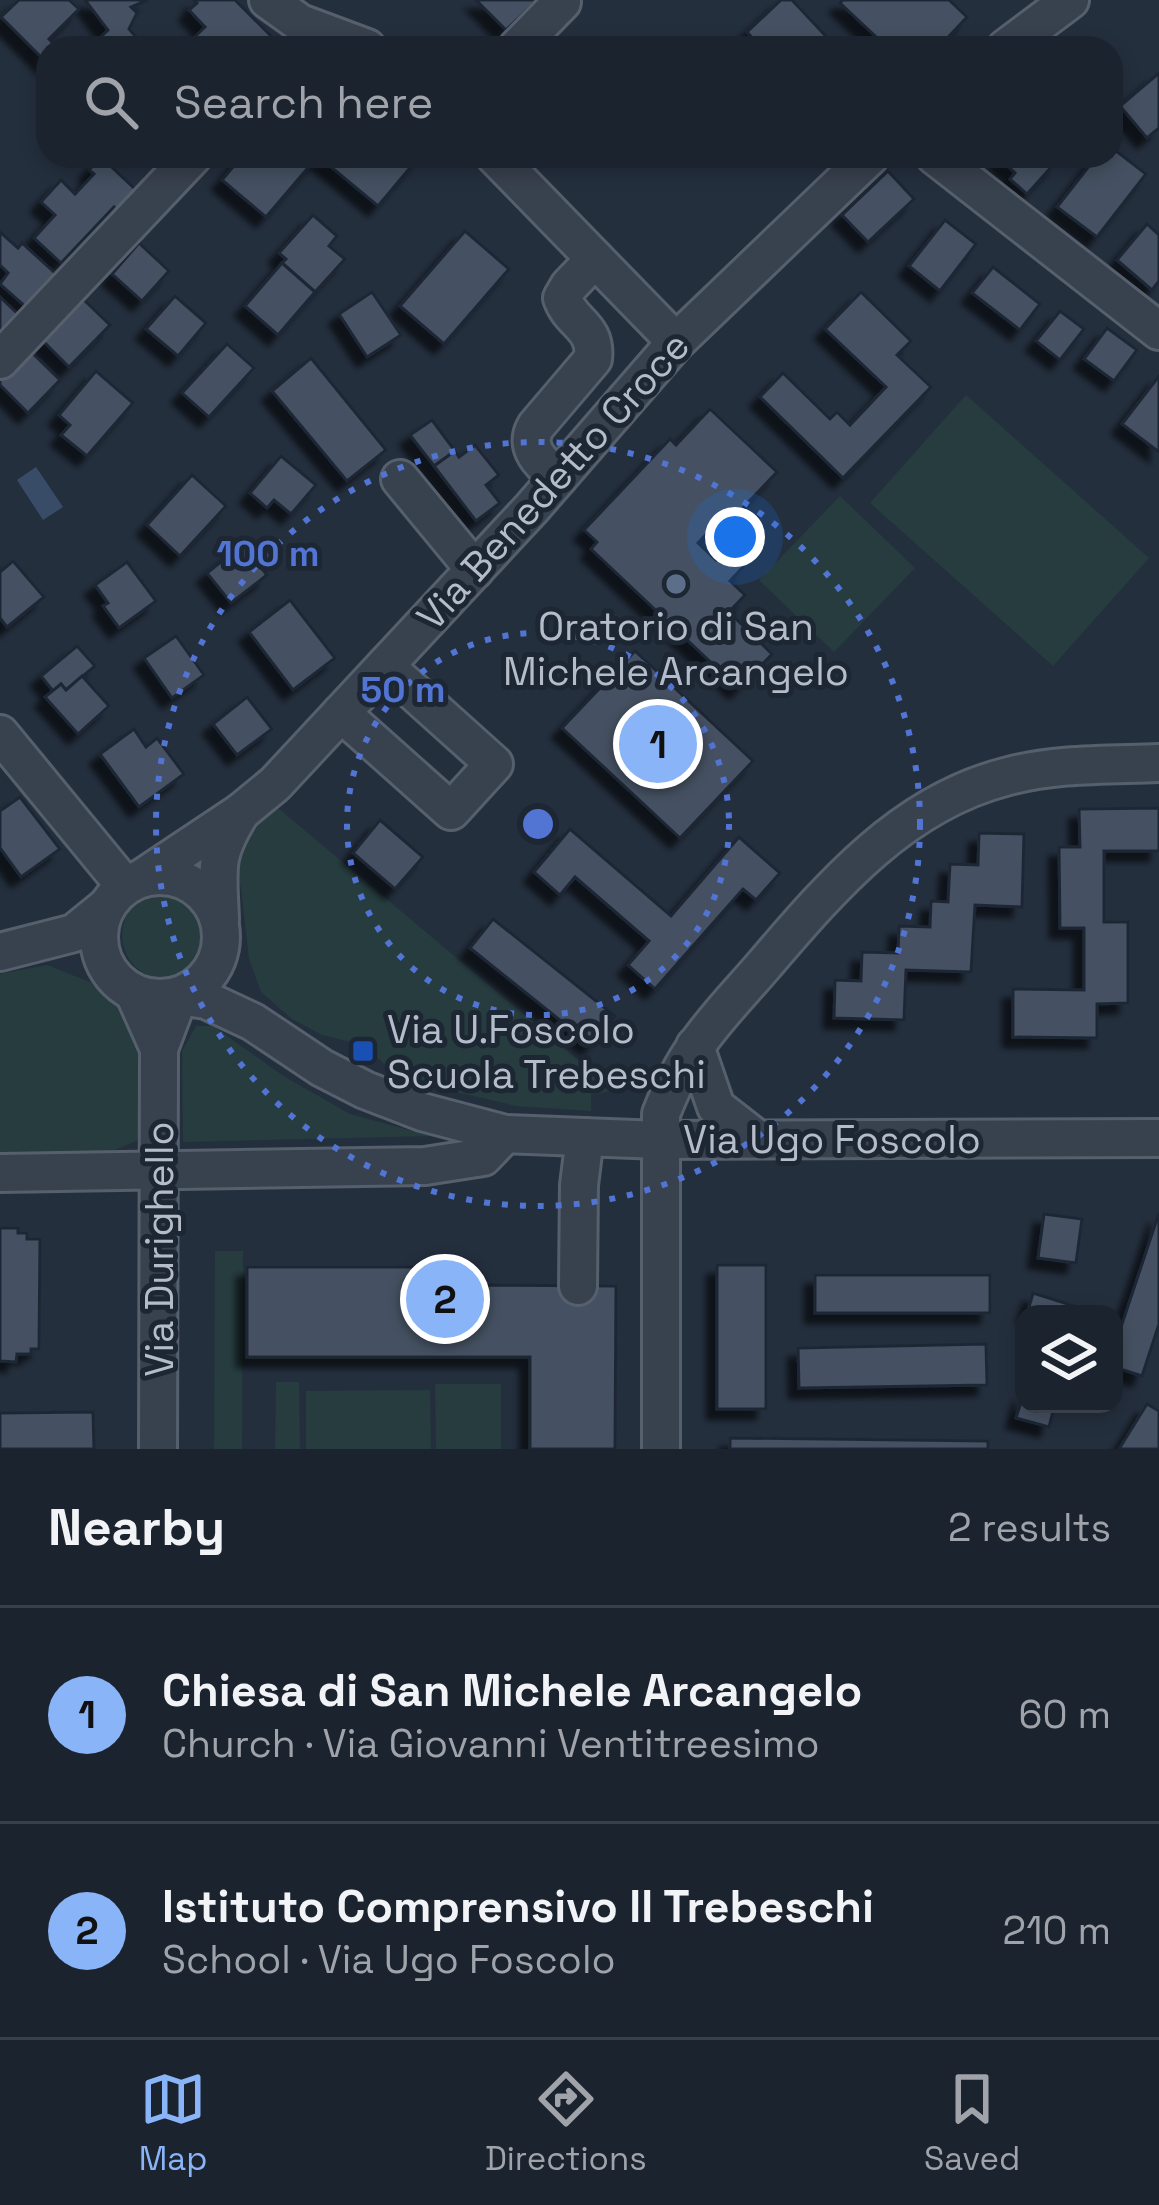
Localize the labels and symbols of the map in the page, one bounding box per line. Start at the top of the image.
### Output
street label: Via Benedetto Croce [406,322,700,640]
your location [705,507,765,567]
text: 100 m [217,531,319,577]
marker: Oratorio di San Michele Arcangelo [663,571,689,597]
place label: Oratorio di San Michele Arcangelo [503,602,849,696]
text: 50 m [361,667,445,713]
pin: 1 [619,699,697,789]
centre of rings [517,803,559,845]
place label: Via U.Foscolo Scuola Trebeschi [387,1005,706,1099]
marker: Via U.Foscolo Scuola Trebeschi [350,1038,376,1064]
street label: Via Ugo Foscolo [683,1115,981,1164]
street label: Via Durighello [135,1121,184,1377]
pin: 2 [406,1254,484,1344]

